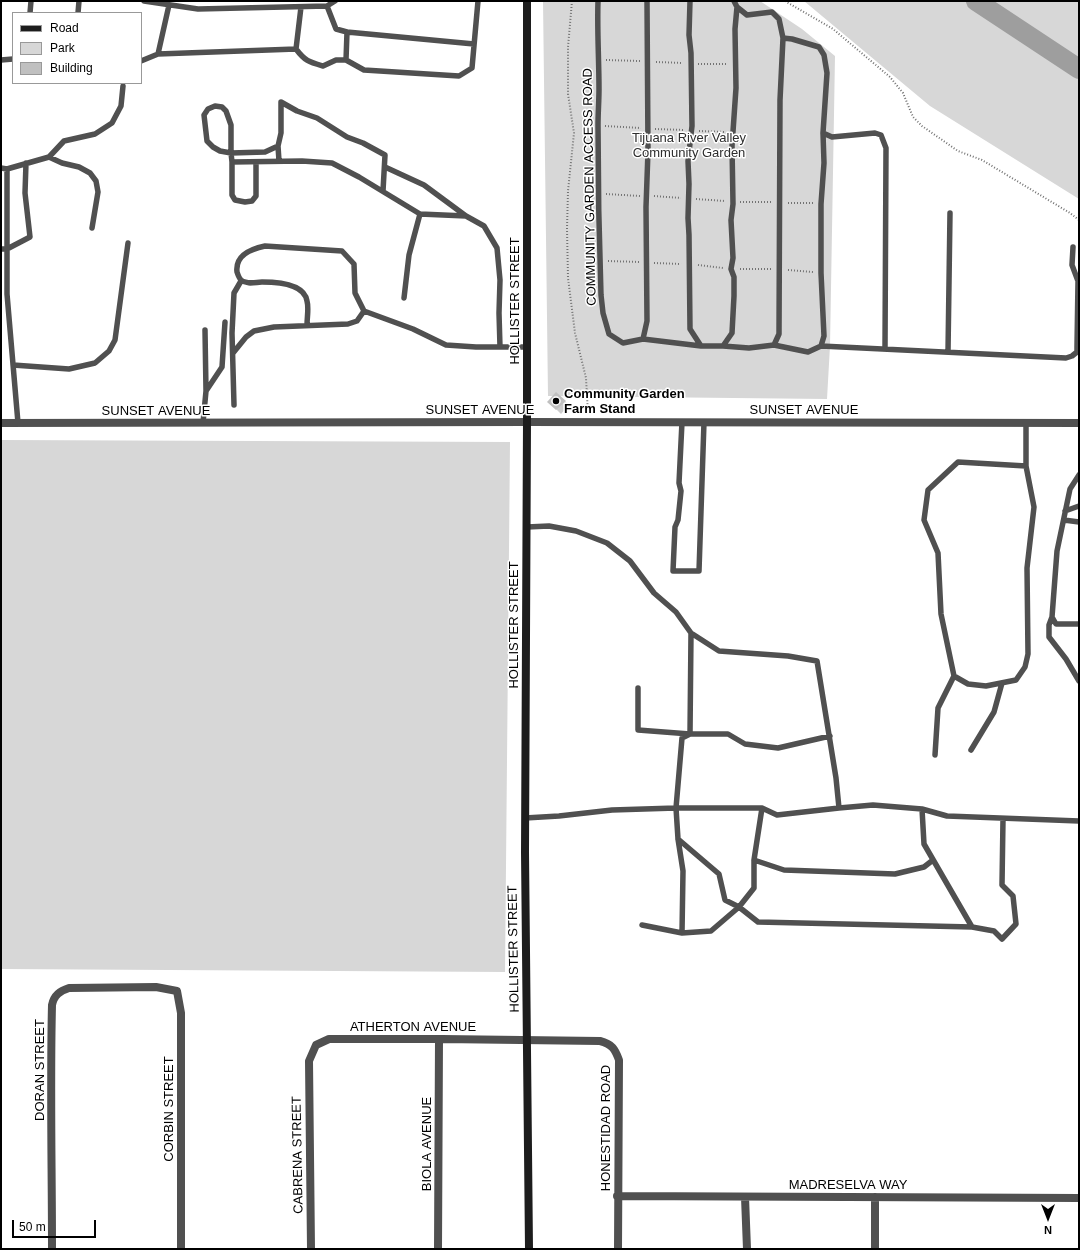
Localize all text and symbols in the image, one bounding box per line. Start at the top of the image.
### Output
legend [12,12,142,84]
text: Road [50,21,79,35]
text: Park [50,41,75,55]
text: Building [50,61,93,75]
street label: COMMUNITY GARDEN ACCESS ROAD [580,68,600,306]
park label: Tijuana River Valley Community Garden [632,130,746,161]
street label: HOLLISTER STREET [507,237,523,365]
place label: Community Garden Farm Stand [564,386,685,417]
marker: Community Garden Farm Stand [551,396,561,406]
street label: SUNSET AVENUE [426,402,534,418]
street label: SUNSET AVENUE [750,402,858,418]
street label: SUNSET AVENUE [102,403,210,419]
street label: HOLLISTER STREET [506,561,522,689]
street label: HOLLISTER STREET [505,885,523,1013]
street label: DORAN STREET [32,1019,48,1121]
street label: ATHERTON AVENUE [350,1019,476,1035]
street label: CORBIN STREET [161,1056,177,1162]
street label: HONESTIDAD ROAD [598,1065,614,1191]
street label: CABRENA STREET [289,1096,307,1214]
street label: BIOLA AVENUE [419,1097,435,1191]
street label: MADRESELVA WAY [789,1177,907,1193]
north arrow [1028,1198,1068,1238]
scale bar [14,1212,98,1238]
text: 50 m [19,1220,46,1234]
text: N [1044,1224,1052,1236]

